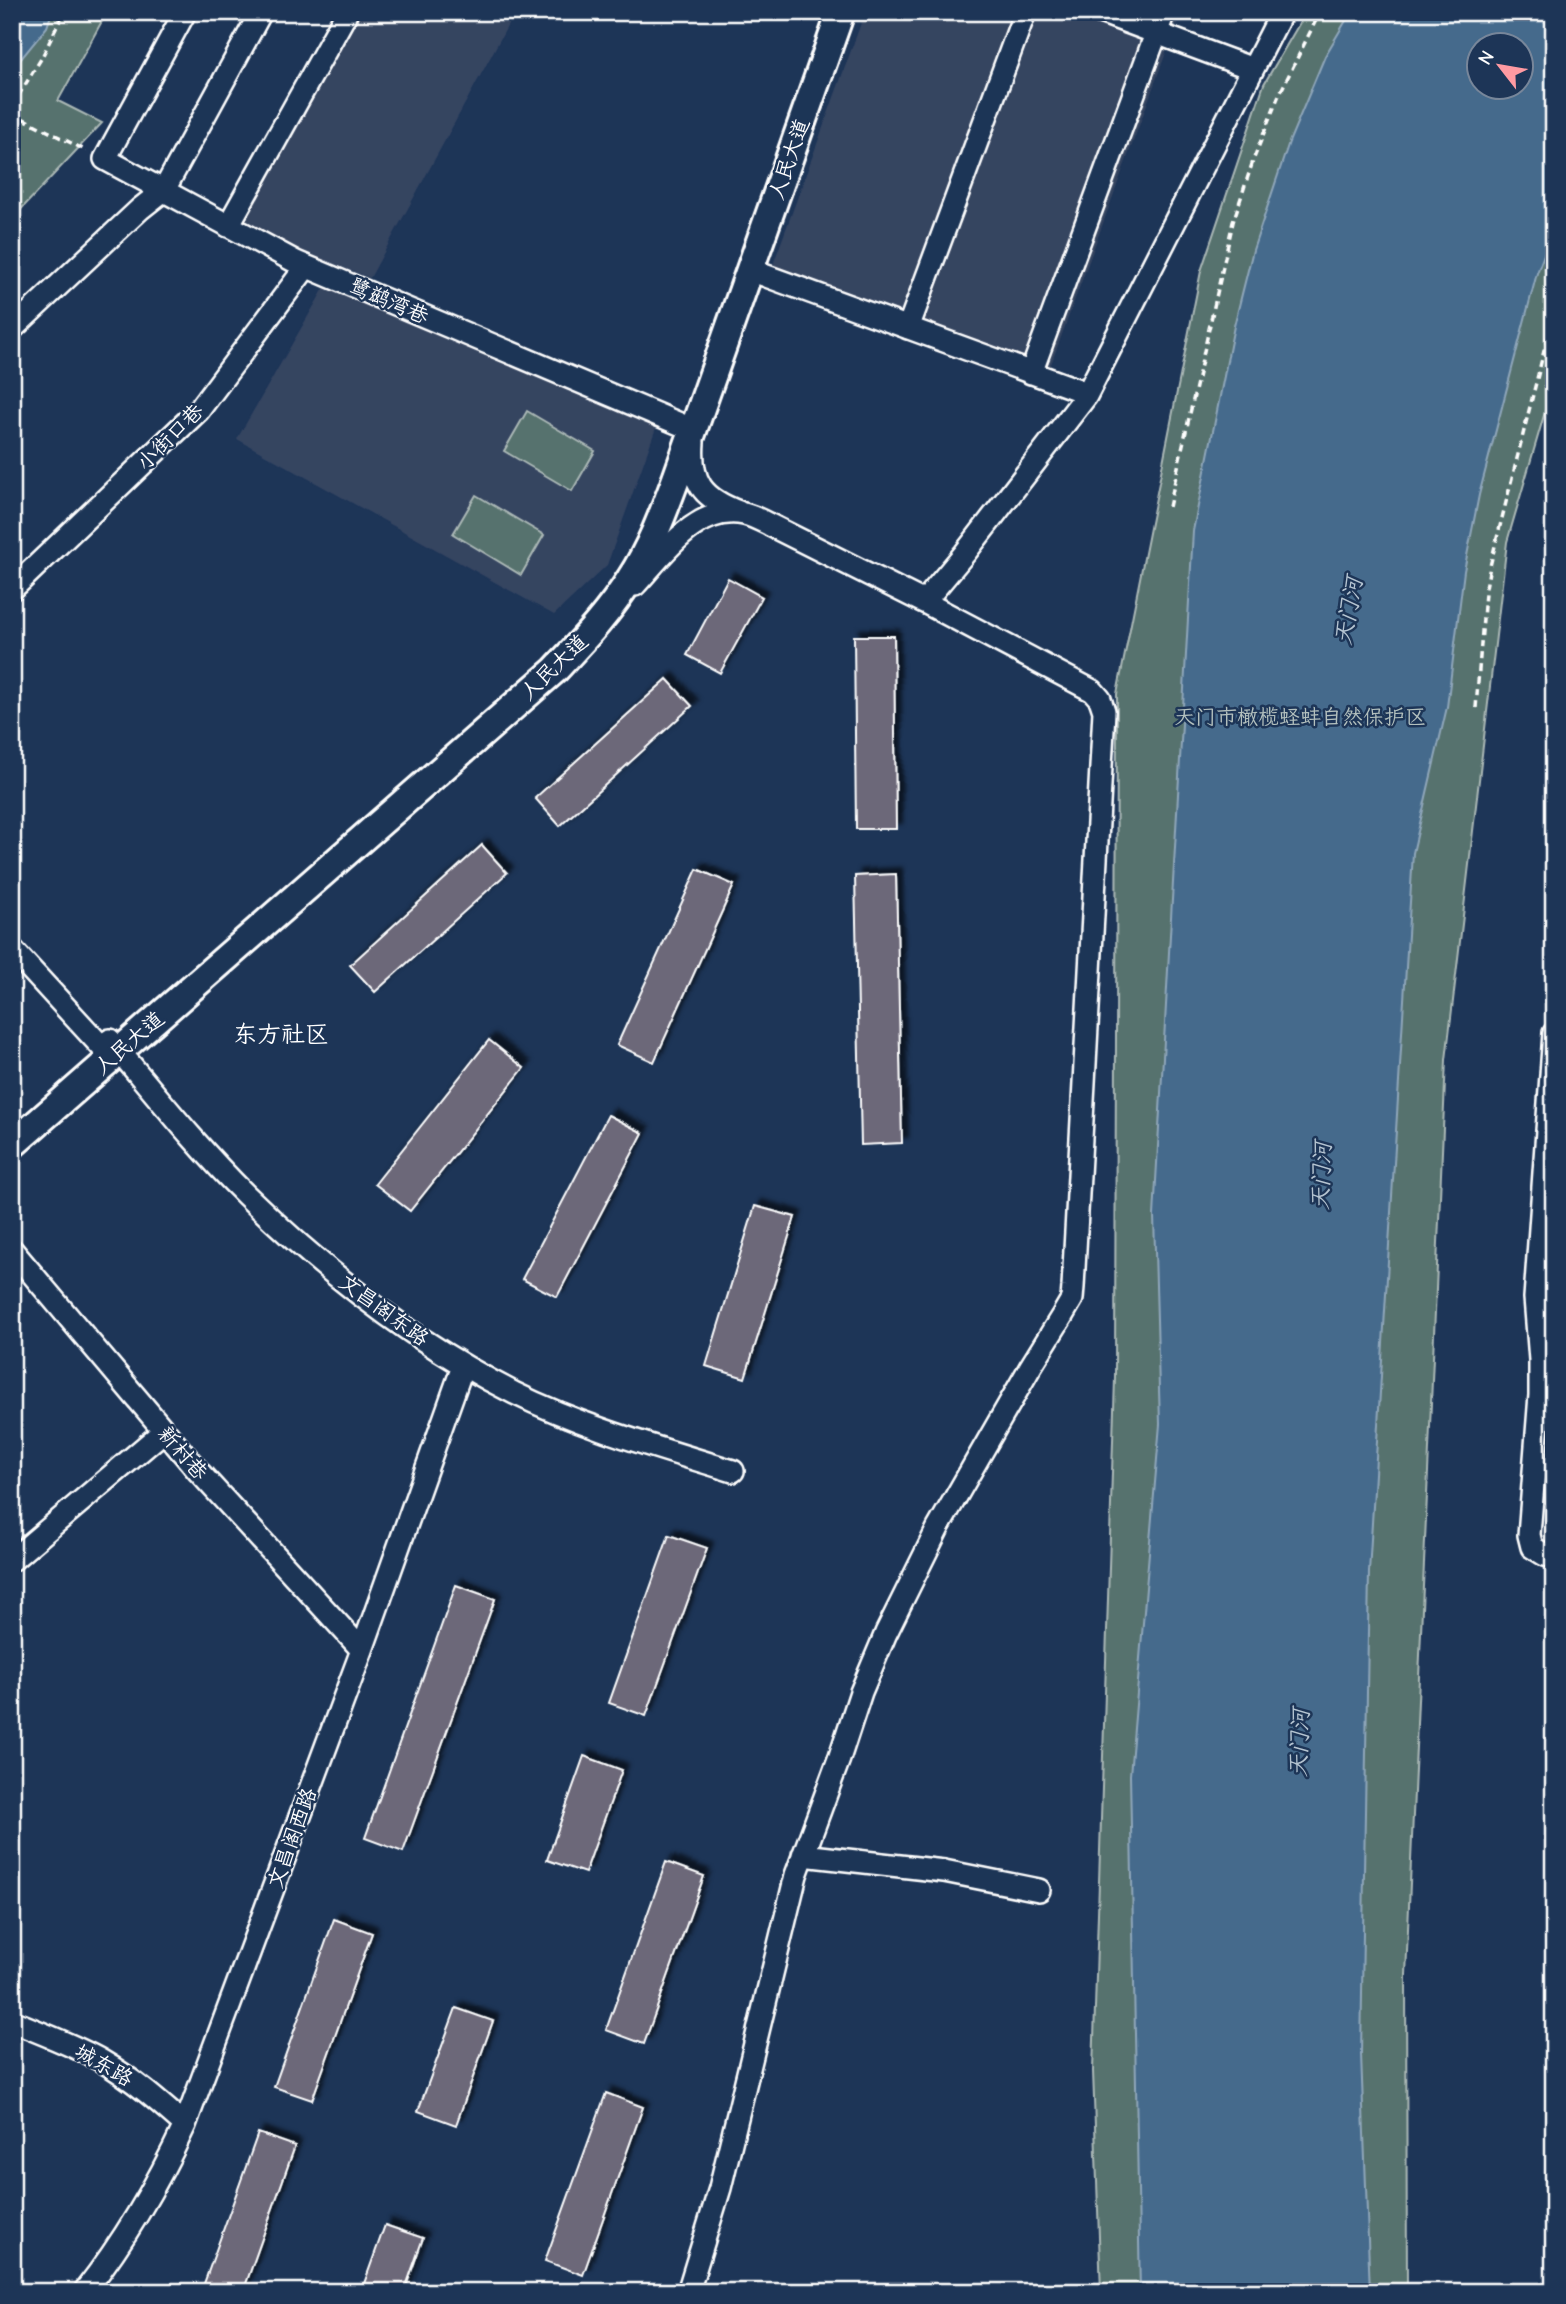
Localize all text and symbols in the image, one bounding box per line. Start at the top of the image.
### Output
north arrow [1464,32,1534,102]
text: N [1474,47,1499,69]
street label: 人民大道 [764,115,814,203]
street label: 鹭鹚湾巷 [346,274,432,328]
street label: 小街口巷 [132,399,208,475]
water label: 天门河 [1329,571,1368,647]
street label: 人民大道 [515,629,593,705]
park label: 天门市橄榄蛏蚌自然保护区 [1174,705,1426,729]
street label: 人民大道 [89,1006,169,1080]
district label: 东方社区 [233,1020,329,1048]
water label: 天门河 [1307,1137,1336,1211]
street label: 文昌阁东路 [334,1269,434,1351]
street label: 新村巷 [153,1421,213,1485]
water label: 天门河 [1285,1704,1314,1778]
street label: 文昌阁西路 [263,1785,321,1891]
street label: 城东路 [71,2039,137,2091]

